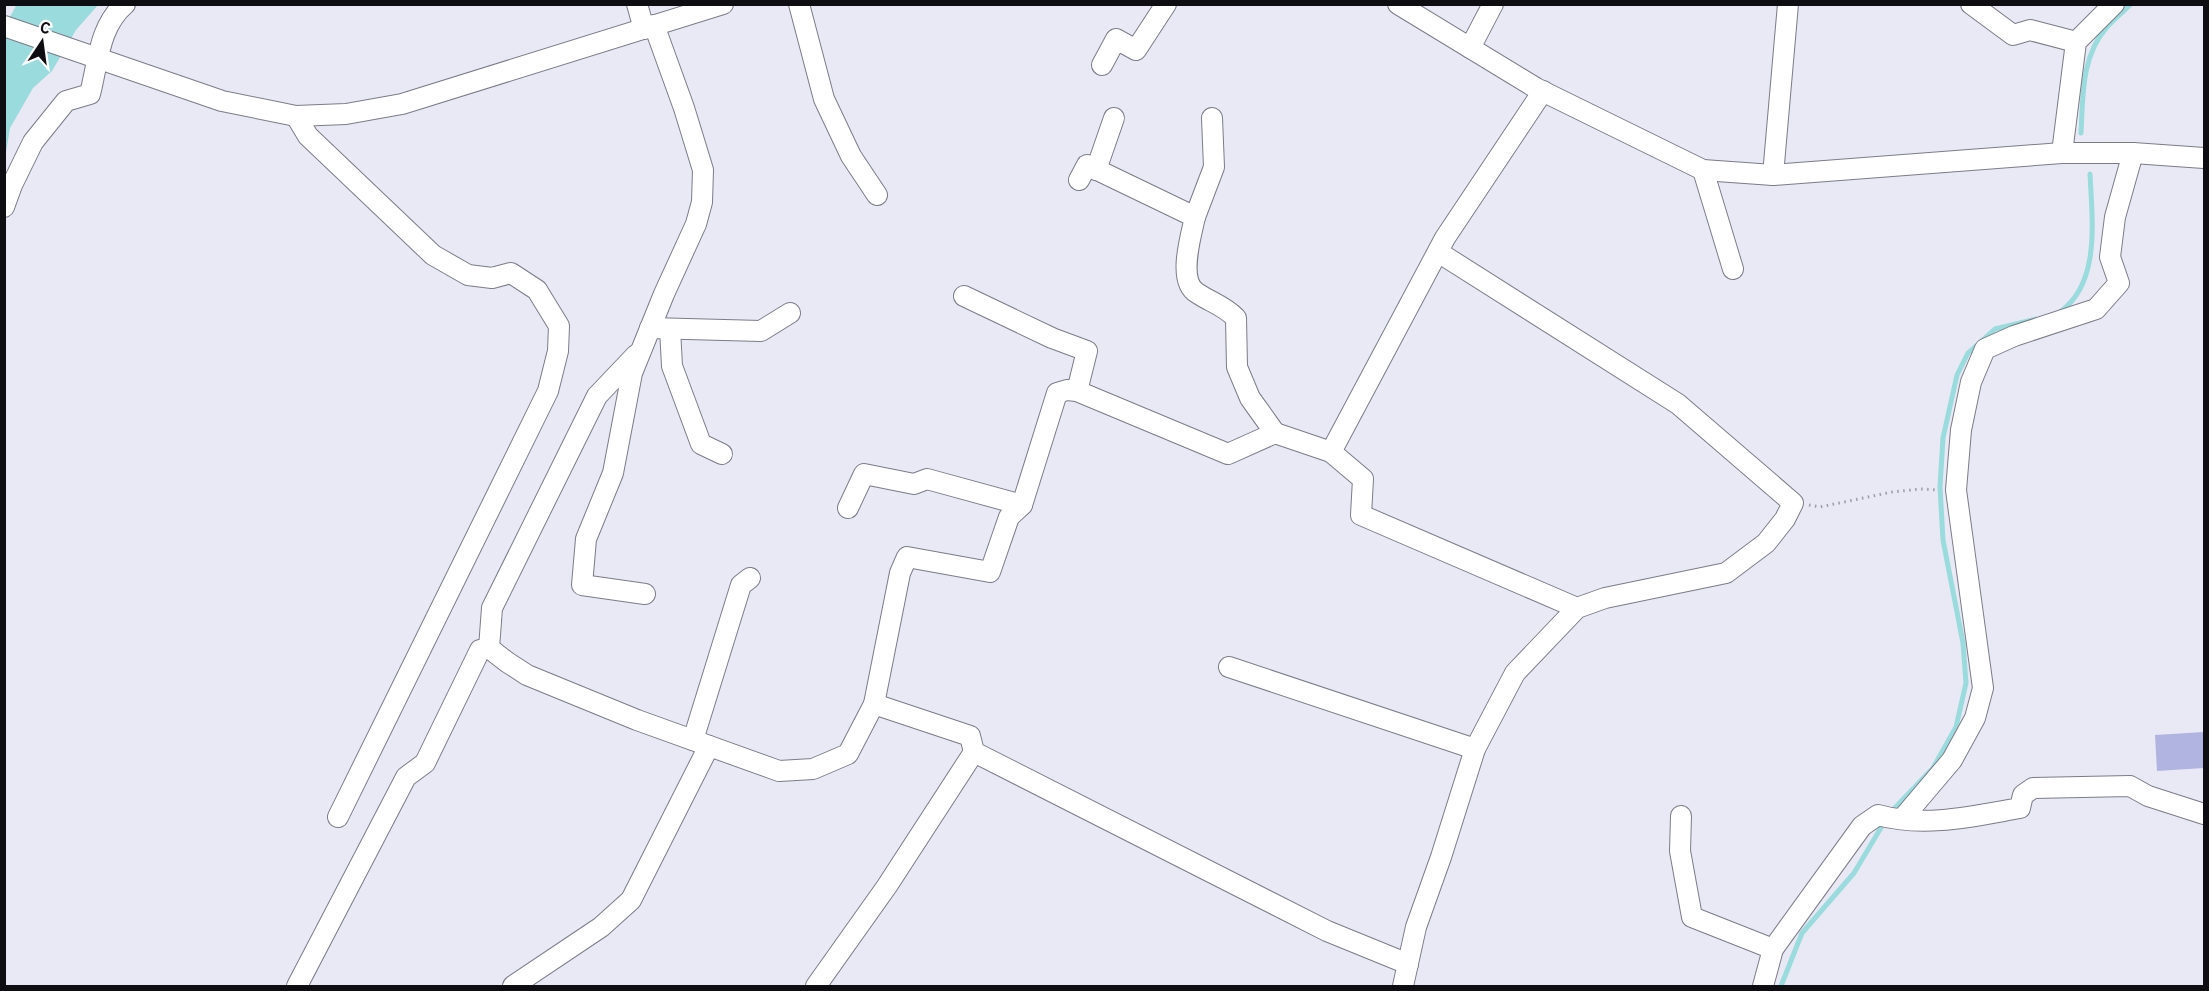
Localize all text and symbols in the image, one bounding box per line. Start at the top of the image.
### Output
north arrow [12,12,72,72]
text: С [38,18,52,40]

